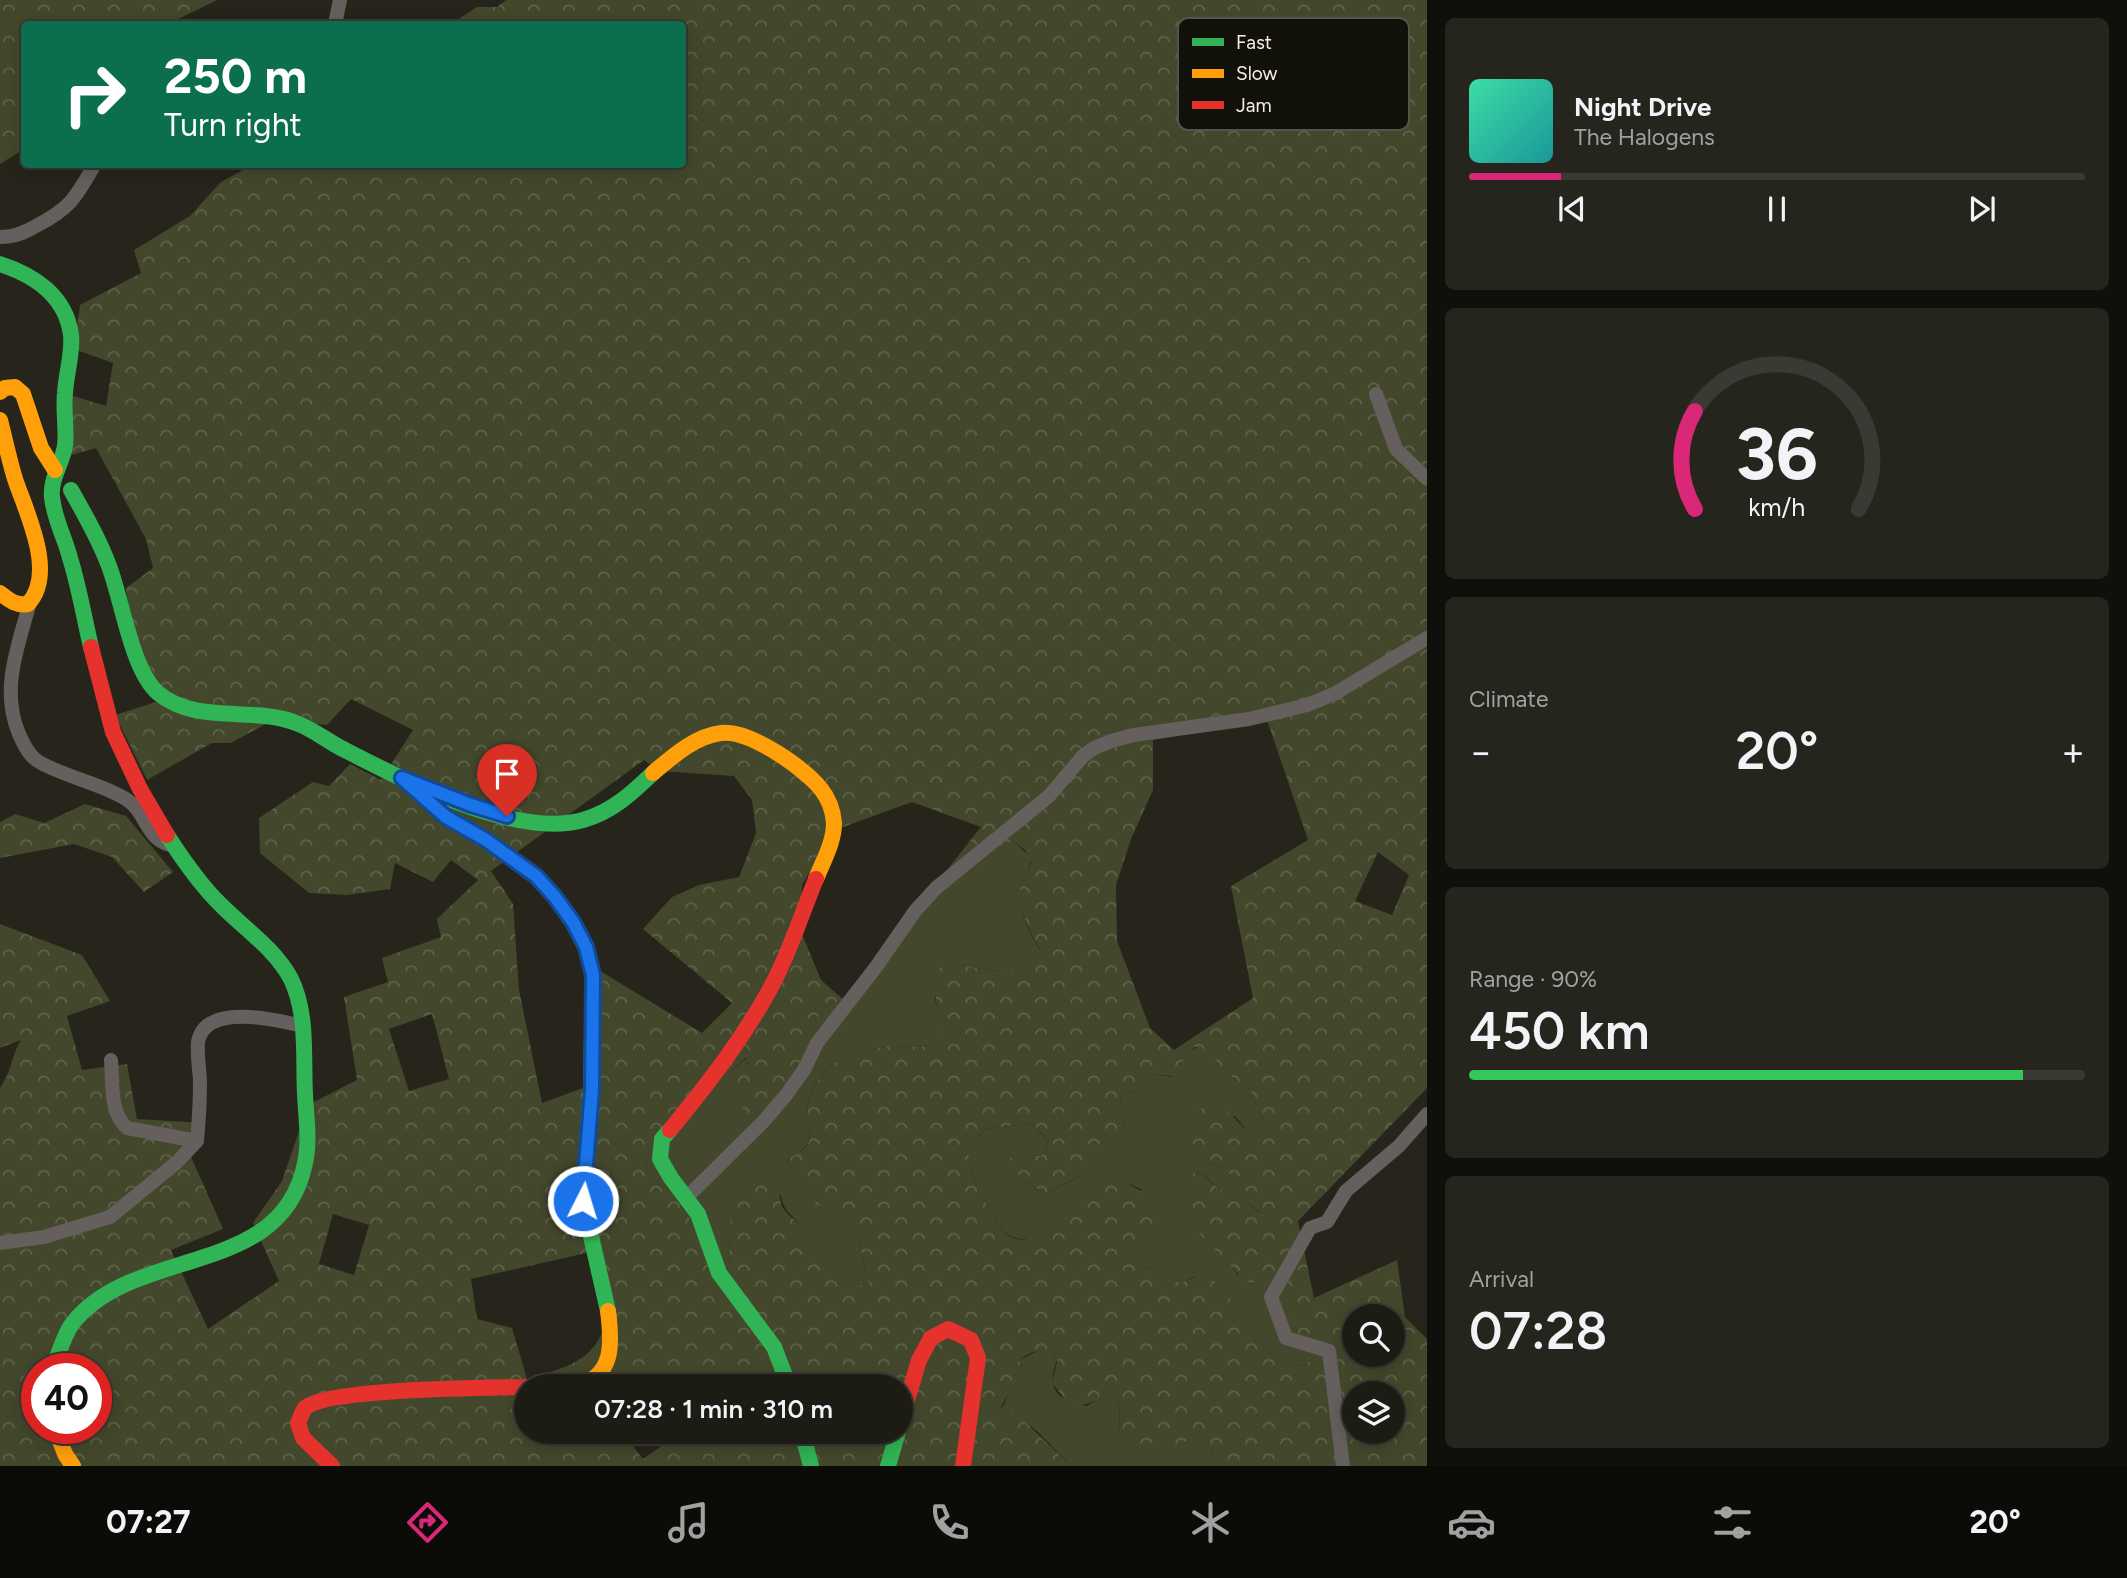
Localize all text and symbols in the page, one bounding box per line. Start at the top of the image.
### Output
legend [1178,18,1409,130]
text: Fast [1236,31,1272,54]
text: 250 m [164,46,307,105]
icon: right [49,49,140,140]
text: Slow [1236,62,1278,85]
text: Night Drive [1574,91,1711,123]
text: Jam [1236,94,1272,117]
text: Turn right [164,106,302,144]
text: The Halogens [1574,123,1715,151]
icon: previous [1553,190,1591,228]
icon: pause [1758,190,1796,228]
icon: next [1963,190,2001,228]
text: 36 [1736,411,1818,498]
text: km/h [1748,492,1806,522]
text: Climate [1469,685,1548,713]
text: 20° [1736,720,1818,782]
text: − [1469,729,1493,775]
text: + [2061,729,2085,775]
pin [477,744,537,816]
icon: arrive [488,755,526,793]
text: Range · 90% [1469,965,1597,993]
text: 450 km [1469,1000,1650,1062]
position arrow [546,1164,620,1238]
text: Arrival [1469,1265,1534,1293]
text: 07:28 [1469,1300,1607,1362]
map controls [1342,1304,1405,1444]
button: search [1342,1304,1405,1367]
speed limit sign: 40 [21,1353,112,1444]
button: layers [1342,1381,1405,1444]
text: 07:28 · 1 min · 310 m [594,1393,833,1425]
icon: directions [403,1498,452,1547]
icon: music [664,1498,713,1547]
icon: phone [925,1498,974,1547]
icon: climate [1186,1498,1235,1547]
icon: car [1447,1498,1496,1547]
icon: filters [1708,1498,1757,1547]
text: 07:27 [106,1503,191,1541]
text: 20° [1970,1503,2021,1541]

